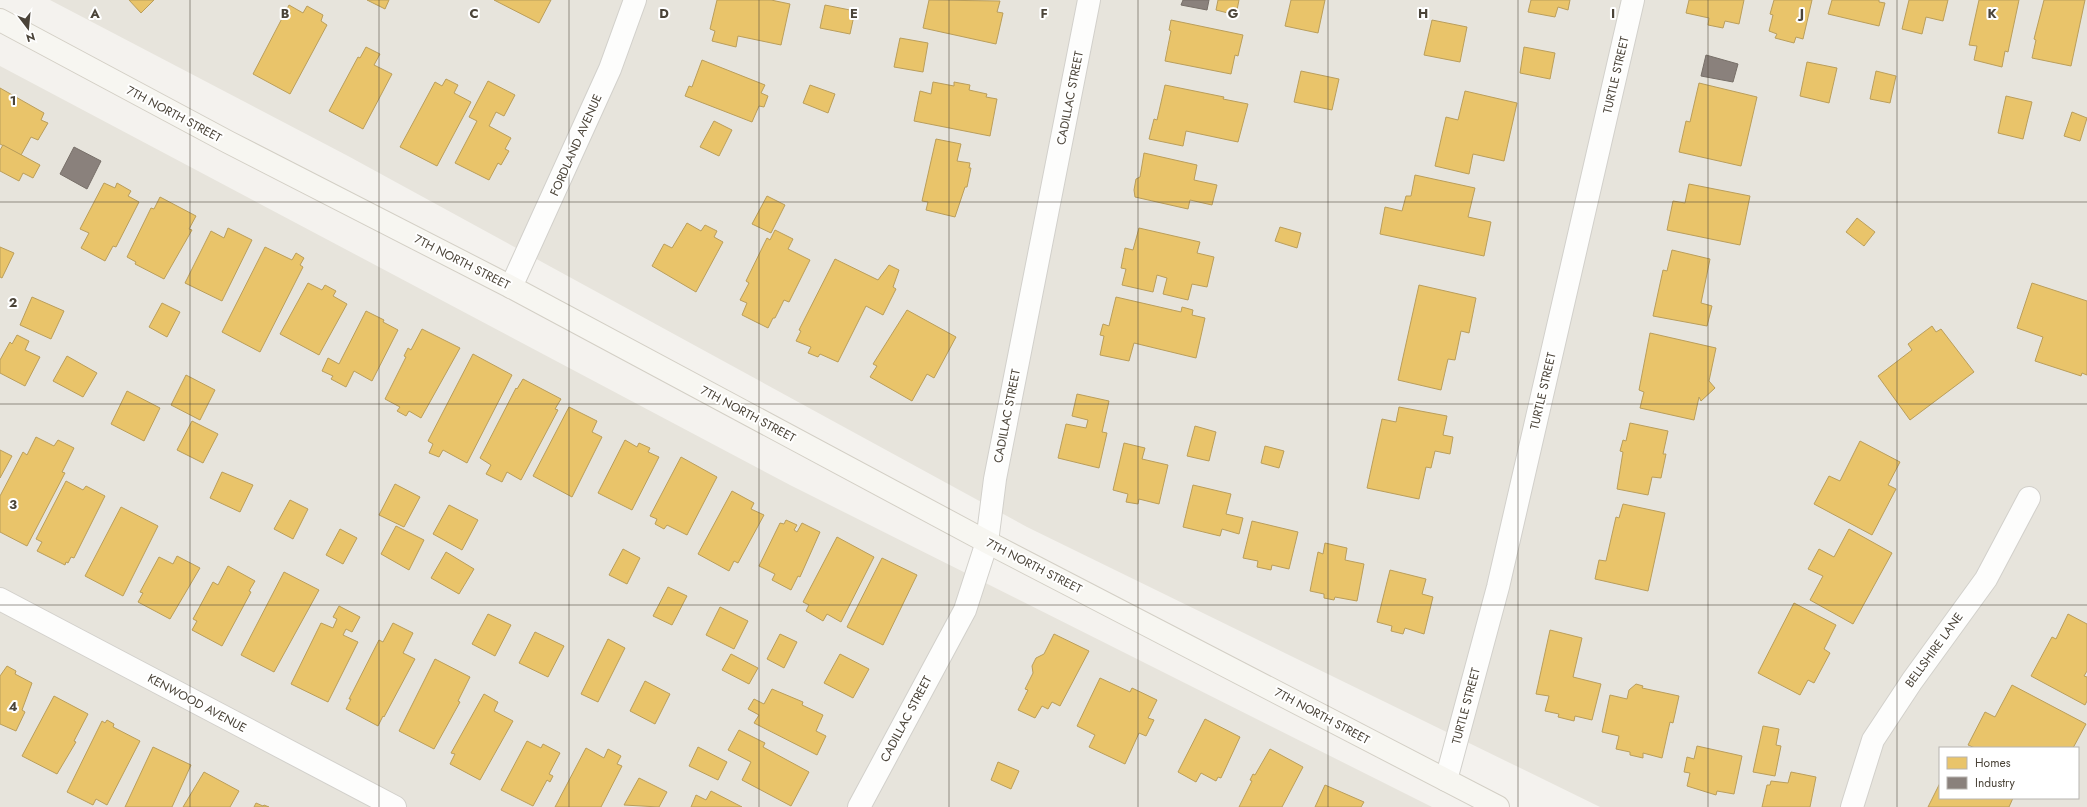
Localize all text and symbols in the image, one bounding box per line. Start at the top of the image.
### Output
text: A [89,4,100,23]
text: B [281,4,290,23]
text: C [469,4,479,23]
text: D [659,4,669,23]
text: E [850,4,858,23]
text: F [1040,4,1048,23]
text: G [1228,4,1239,23]
text: H [1418,4,1428,23]
text: I [1611,4,1615,23]
text: J [1797,4,1804,23]
text: K [1987,4,1997,23]
north arrow [8,8,48,48]
text: N [24,29,37,47]
street label: TURTLE STREET [1598,34,1634,115]
street label: CADILLAC STREET [1052,49,1088,146]
street label: 7TH NORTH STREET [123,81,225,147]
text: 1 [10,91,16,110]
street label: FORDLAND AVENUE [545,91,607,199]
street label: 7TH NORTH STREET [411,230,513,294]
text: 2 [9,293,17,312]
street label: TURTLE STREET [1525,350,1561,431]
street label: CADILLAC STREET [989,367,1025,464]
street label: 7TH NORTH STREET [697,381,799,447]
text: 3 [9,495,17,514]
street label: 7TH NORTH STREET [983,534,1085,598]
street label: BELLSHIRE LANE [1901,609,1967,691]
street label: TURTLE STREET [1447,665,1485,746]
street label: KENWOOD AVENUE [144,669,250,737]
street label: CADILLAC STREET [876,672,937,765]
street label: 7TH NORTH STREET [1271,683,1373,749]
text: 4 [8,697,18,716]
legend [1939,747,2079,799]
text: Homes [1975,754,2011,772]
text: Industry [1975,774,2016,792]

